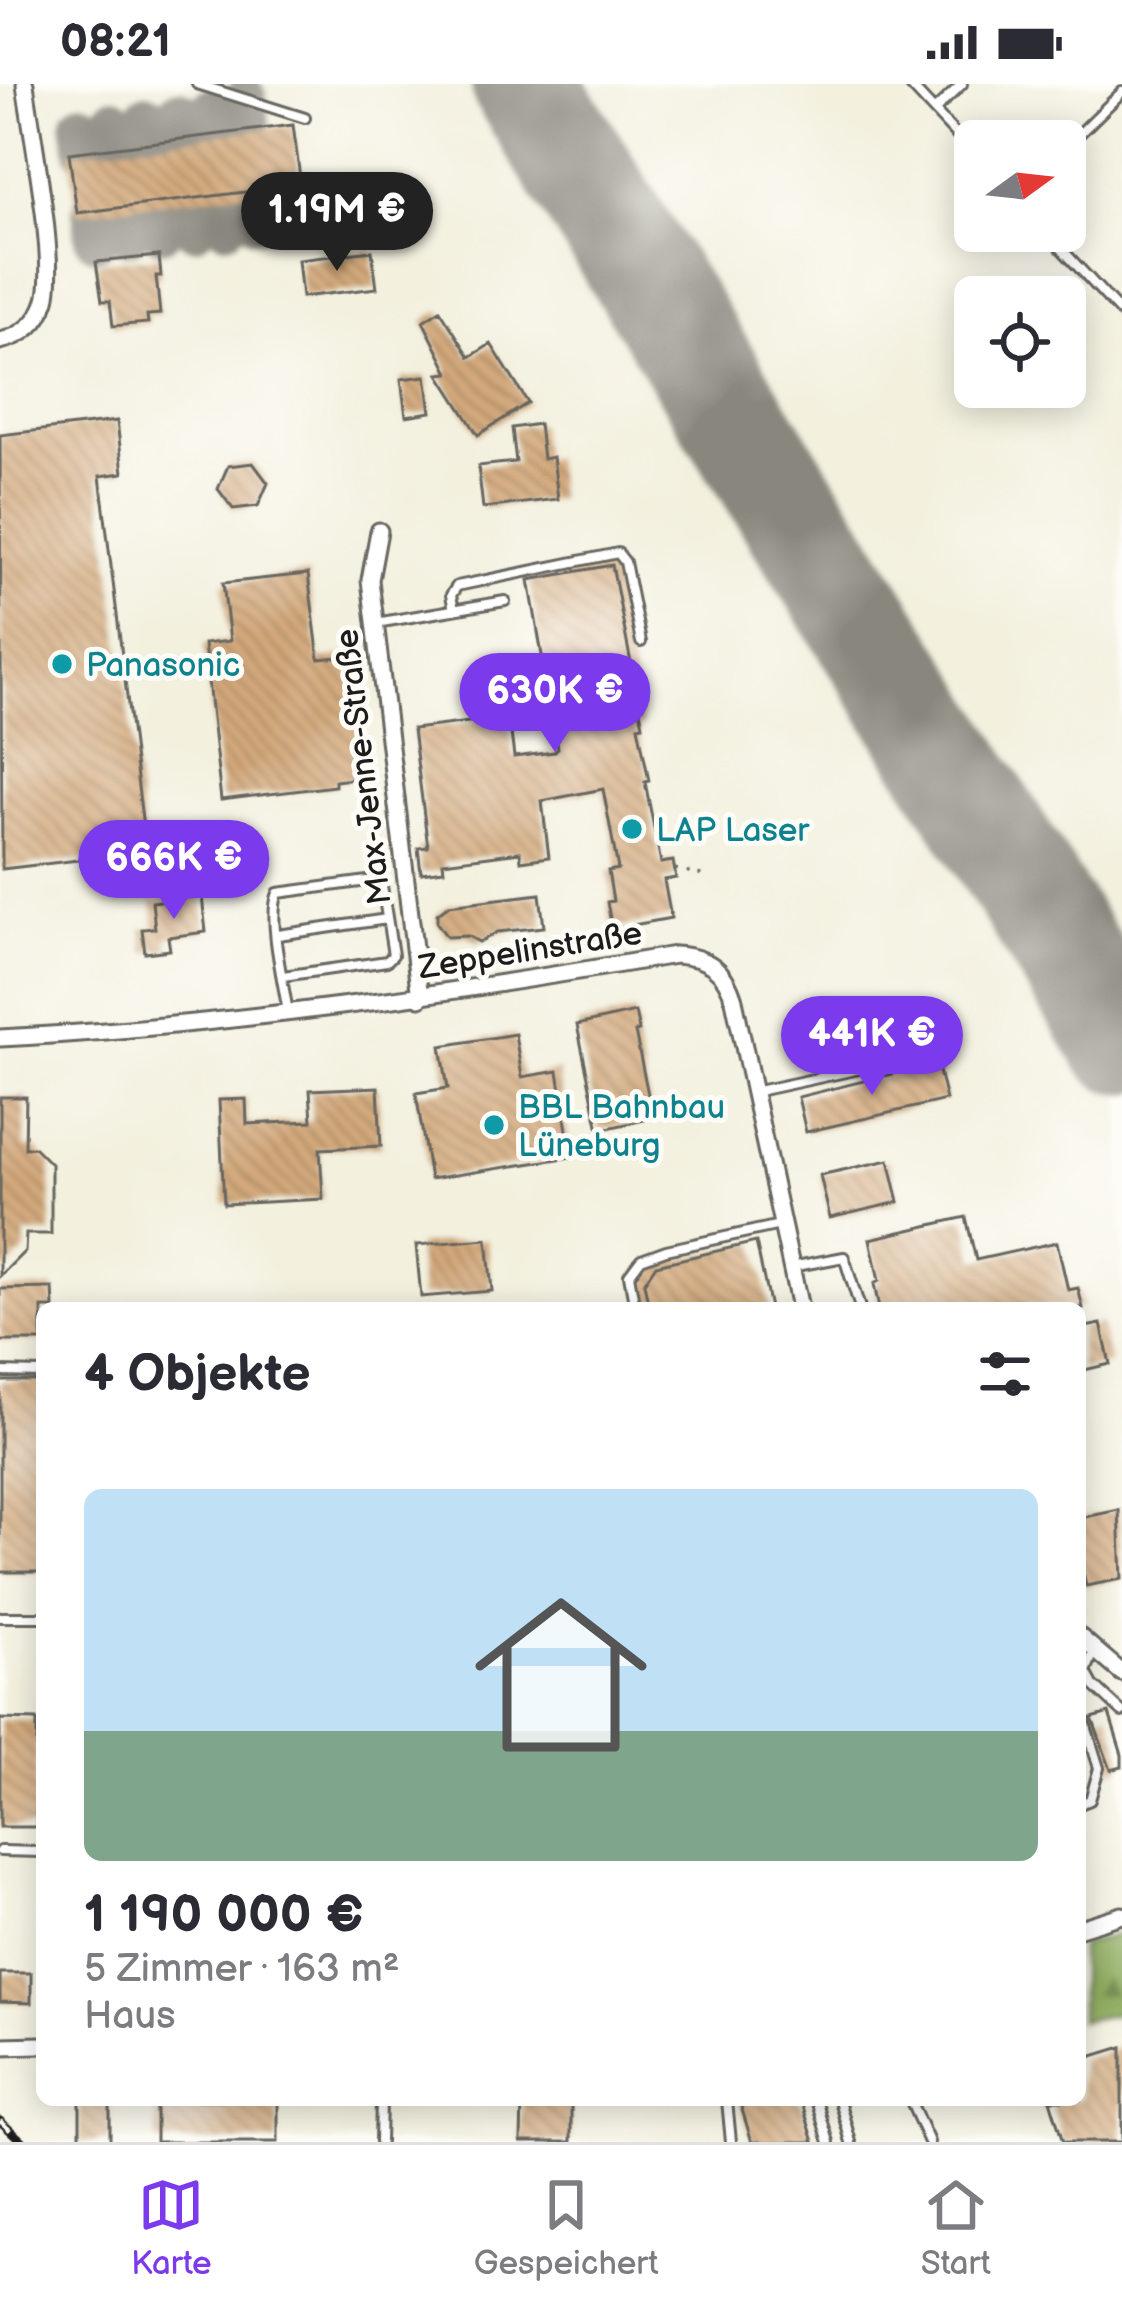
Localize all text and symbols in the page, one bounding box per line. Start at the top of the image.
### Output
text: 08:21 [60,15,171,70]
north arrow [954,120,1086,252]
map controls [954,120,1086,408]
pin: 1.19M € [226,172,448,274]
text: 1.19M € [268,187,406,234]
button: locate [954,276,1086,408]
street label: Max-Jenne-Straße [327,627,401,907]
place label: Panasonic [86,646,240,686]
marker: Panasonic [49,651,75,677]
pin: 630K € [457,653,653,755]
text: 630K € [486,668,624,715]
place label: LAP Laser [656,811,810,851]
marker: LAP Laser [619,816,645,842]
pin: 666K € [76,820,272,922]
text: 666K € [105,835,243,882]
street label: Zeppelinstraße [415,914,645,989]
pin: 441K € [774,996,970,1098]
text: 441K € [808,1011,936,1058]
place label: BBL Bahnbau Lüneburg [518,1088,725,1166]
marker: BBL Bahnbau Lüneburg [481,1112,507,1138]
icon: filters [972,1341,1038,1407]
text: 4 Objekte [84,1344,311,1405]
icon: home [453,1567,669,1783]
text: 1 190 000 € [84,1885,364,1946]
text: 5 Zimmer · 163 m² [84,1946,400,1993]
text: Haus [84,1993,176,2040]
tab: Karte [131,2172,212,2284]
tab: Gespeichert [474,2172,659,2284]
tab: Start [921,2172,991,2284]

